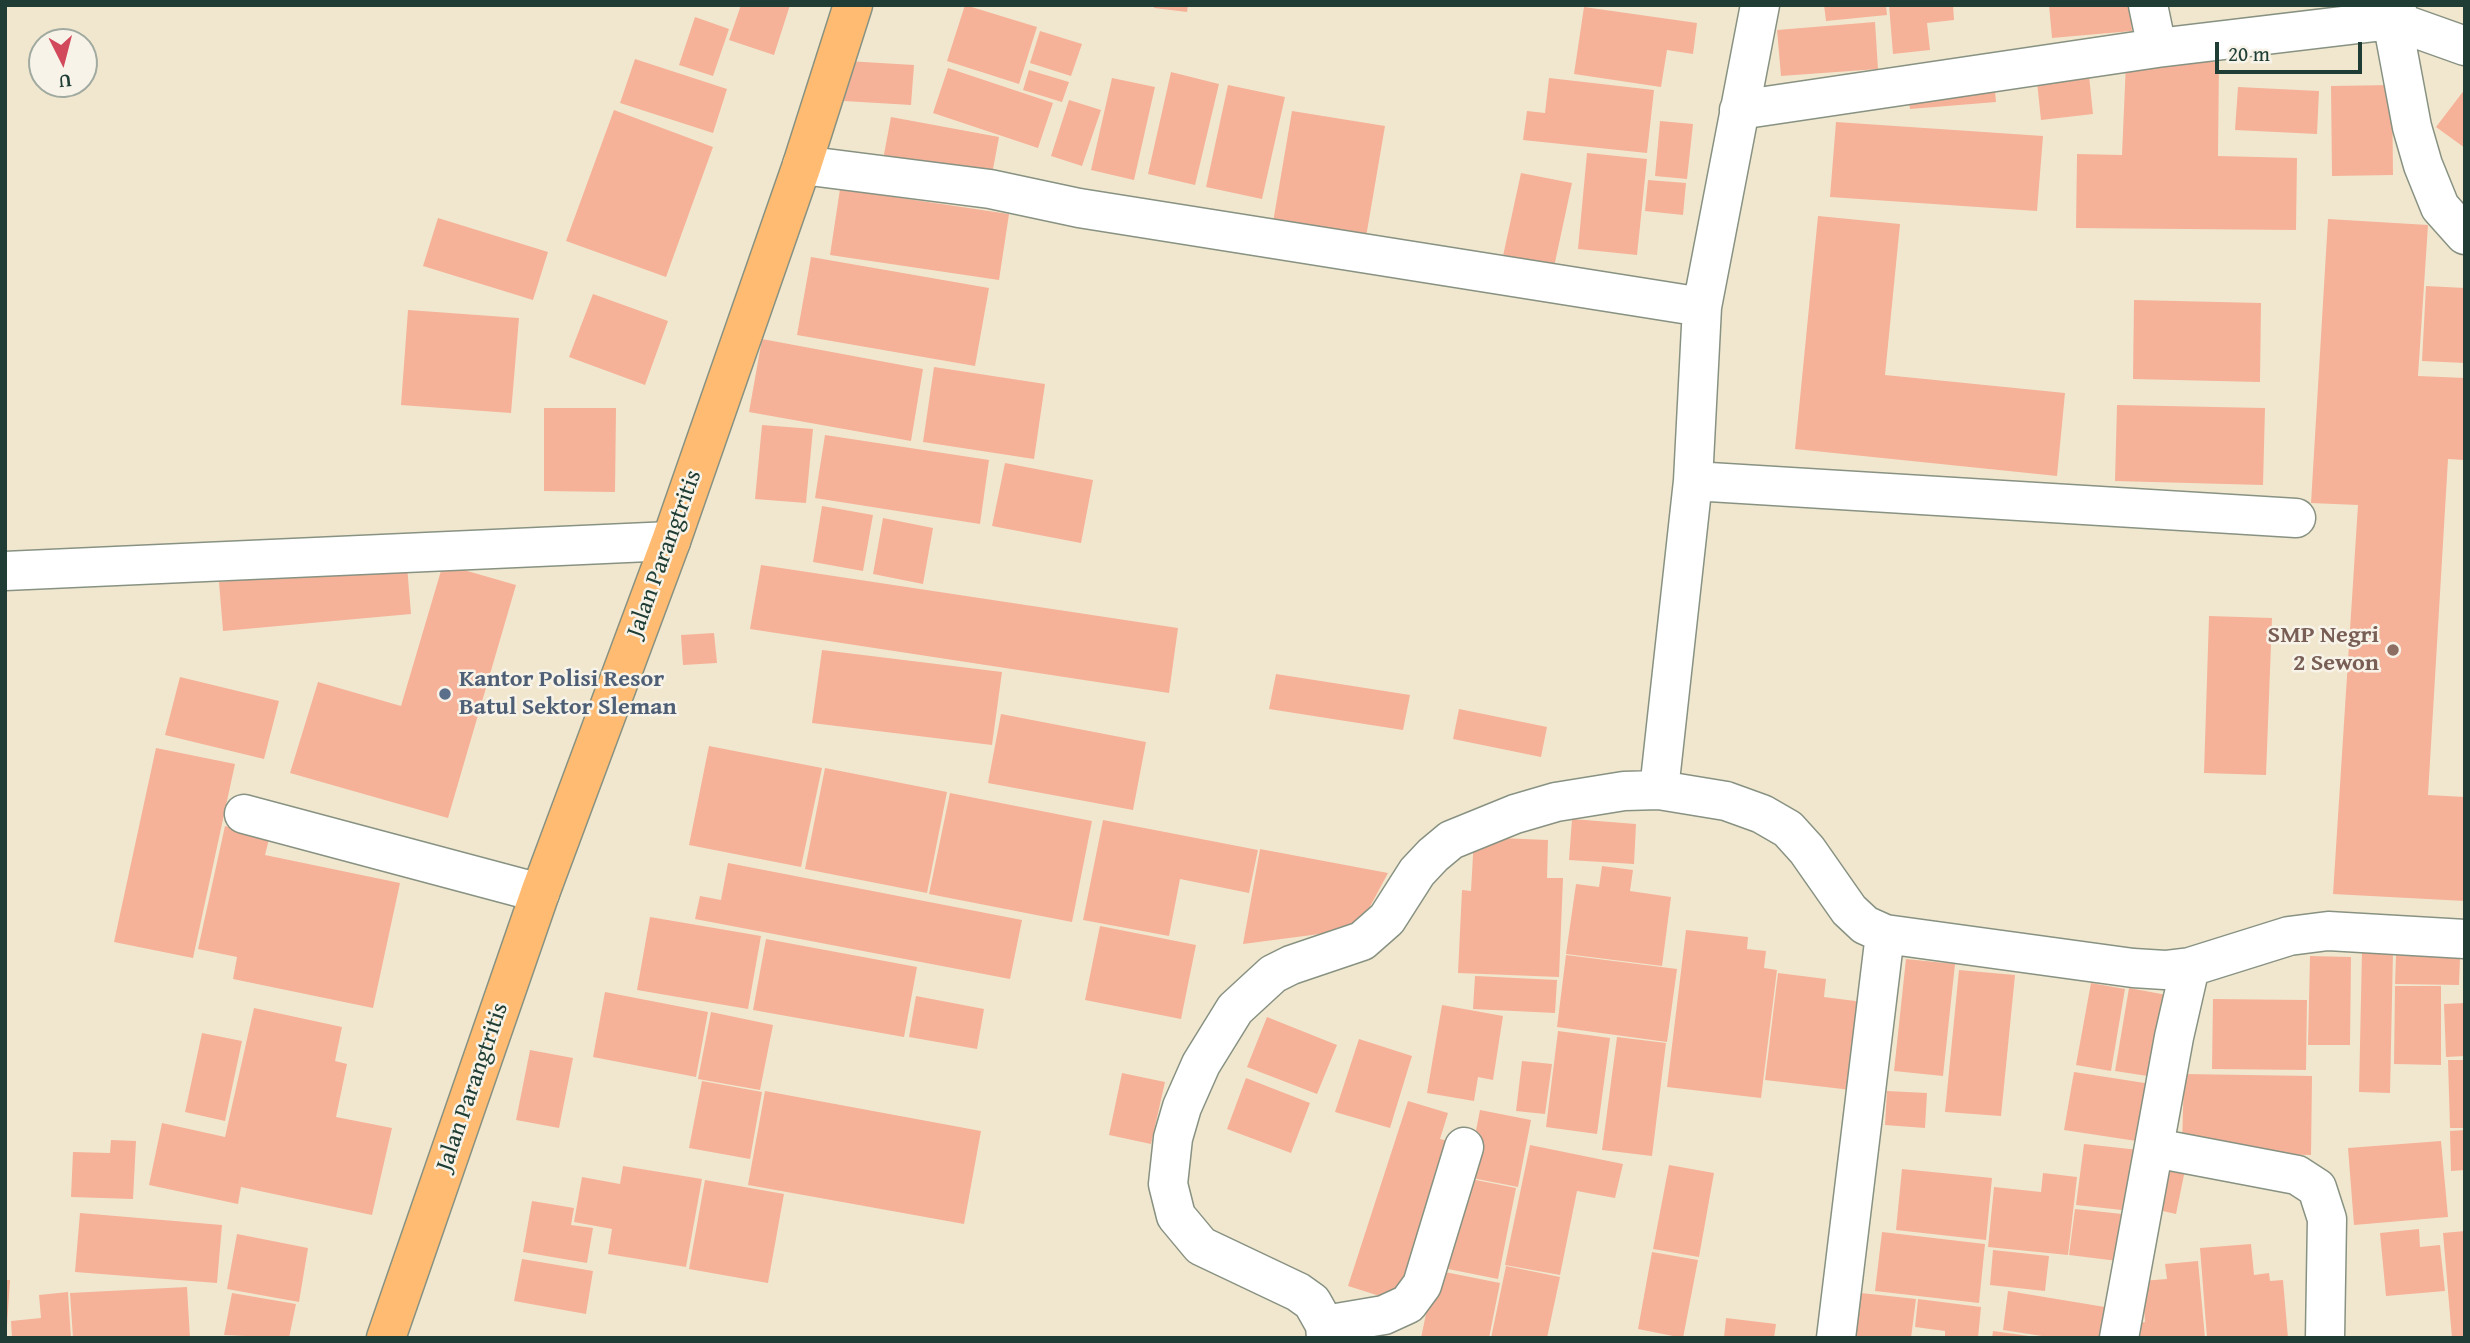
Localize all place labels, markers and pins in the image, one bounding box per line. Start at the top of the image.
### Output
place label: SMP Negri 2 Sewon [2268,622,2379,678]
marker: SMP Negri 2 Sewon [2385,642,2401,658]
place label: Kantor Polisi Resor Batul Sektor Sleman [459,666,677,722]
marker: Kantor Polisi Resor Batul Sektor Sleman [437,686,453,702]

